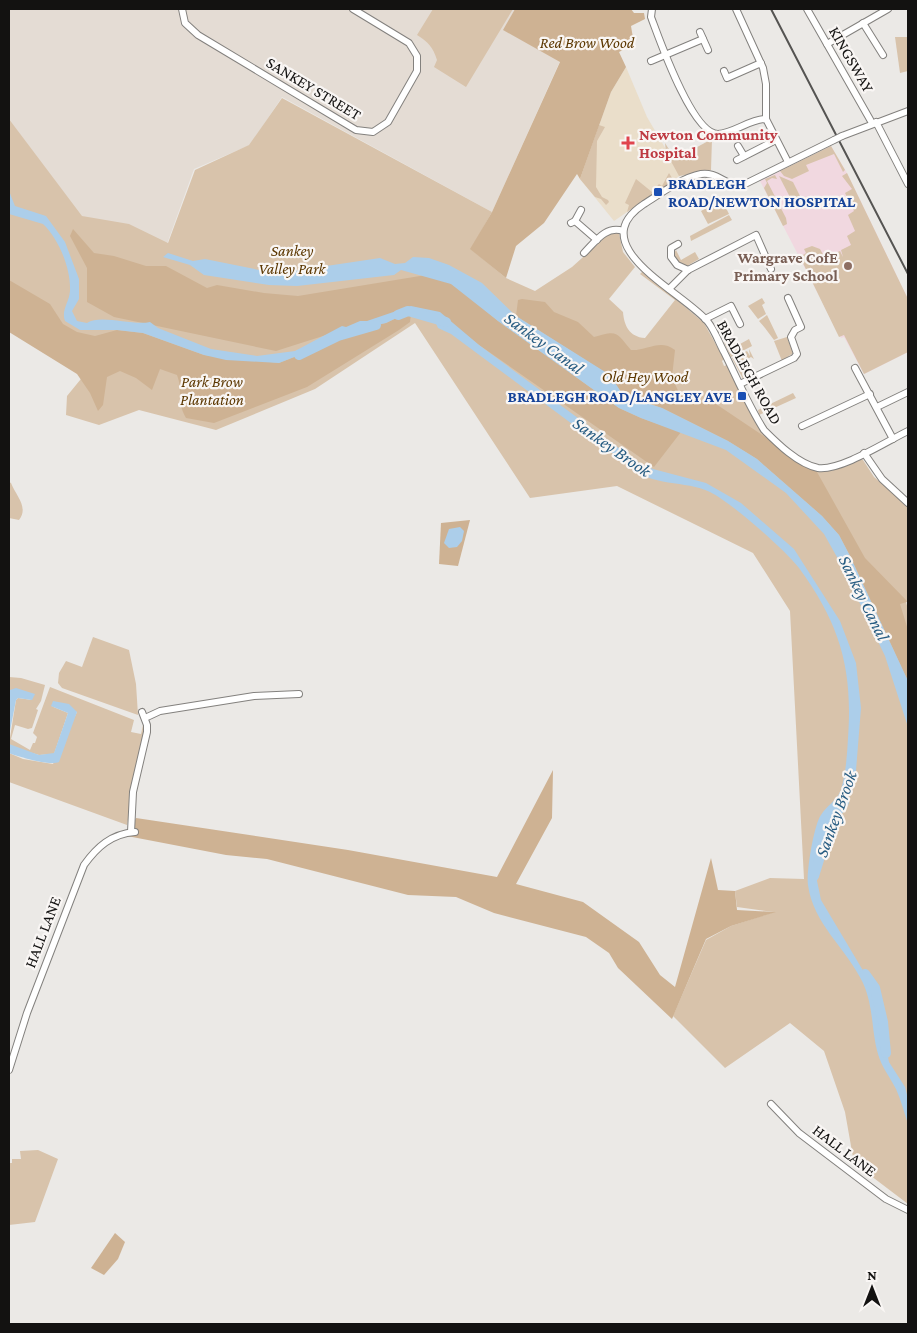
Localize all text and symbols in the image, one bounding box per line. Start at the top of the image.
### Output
street label: KINGSWAY [826,23,877,96]
park label: Red Brow Wood [540,34,635,51]
street label: SANKEY STREET [263,54,364,123]
place label: Newton Community Hospital [639,126,778,161]
marker: Newton Community Hospital [621,136,635,150]
place label: BRADLEGH ROAD/NEWTON HOSPITAL [668,175,856,210]
marker: BRADLEGH ROAD/NEWTON HOSPITAL [652,186,664,198]
park label: Sankey Valley Park [258,242,327,278]
place label: Wargrave CofE Primary School [734,249,838,284]
marker: Wargrave CofE Primary School [842,260,854,272]
water label: Sankey Canal [501,308,588,379]
street label: BRADLEGH ROAD [714,317,785,427]
park label: Old Hey Wood [602,368,689,386]
park label: Park Brow Plantation [180,373,244,408]
place label: BRADLEGH ROAD/LANGLEY AVE [508,388,732,405]
marker: BRADLEGH ROAD/LANGLEY AVE [736,390,748,402]
water label: Sankey Brook [569,413,656,482]
water label: Sankey Canal [835,552,894,644]
water label: Sankey Brook [811,767,861,860]
street label: HALL LANE [21,894,64,970]
street label: HALL LANE [810,1121,880,1180]
north arrow [847,1263,897,1313]
text: N [867,1267,877,1283]

